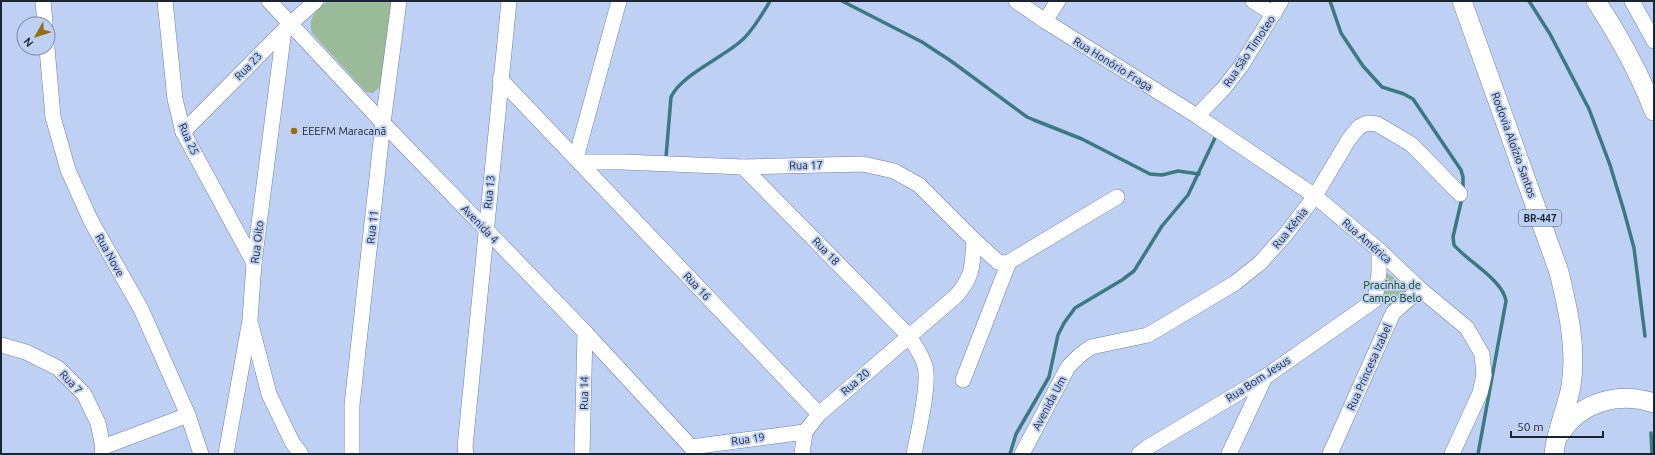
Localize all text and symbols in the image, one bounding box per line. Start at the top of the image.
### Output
street label: Rua São Timoteo [1221,13,1277,89]
north arrow [16,16,56,56]
text: N [21,35,35,49]
street label: Rua Honório Fraga [1071,35,1155,93]
street label: Rua 23 [232,50,264,82]
street label: Rodovia Aloízio Santos [1489,91,1539,200]
street label: Rua 25 [177,121,201,157]
place label: EEEFM Maracanã [302,125,386,137]
marker: EEEFM Maracanã [289,126,299,136]
street label: Rua 17 [789,159,823,171]
street label: Rua 13 [481,175,497,209]
street label: Avenida 4 [459,202,501,246]
street label: Rua Kênia [1270,205,1310,251]
street label: Rua 11 [364,210,380,244]
road number: BR-447 [1519,210,1561,226]
street label: Rua América [1340,216,1394,266]
street label: Rua Oito [248,220,266,264]
street label: Rua Nove [93,232,127,278]
street label: Rua 18 [810,235,842,267]
street label: Rua 16 [681,270,713,302]
park label: Pracinha de Campo Belo [1362,279,1422,304]
street label: Rua Princesa Izabel [1344,322,1394,412]
street label: Rua Bom Jesus [1224,354,1293,404]
street label: Rua 20 [838,366,872,398]
street label: Rua 7 [57,368,85,396]
street label: Avenida Um [1030,374,1068,432]
street label: Rua 14 [578,376,590,410]
scale bar [1511,413,1603,439]
text: 50 m [1517,420,1544,433]
street label: Rua 19 [730,431,766,447]

